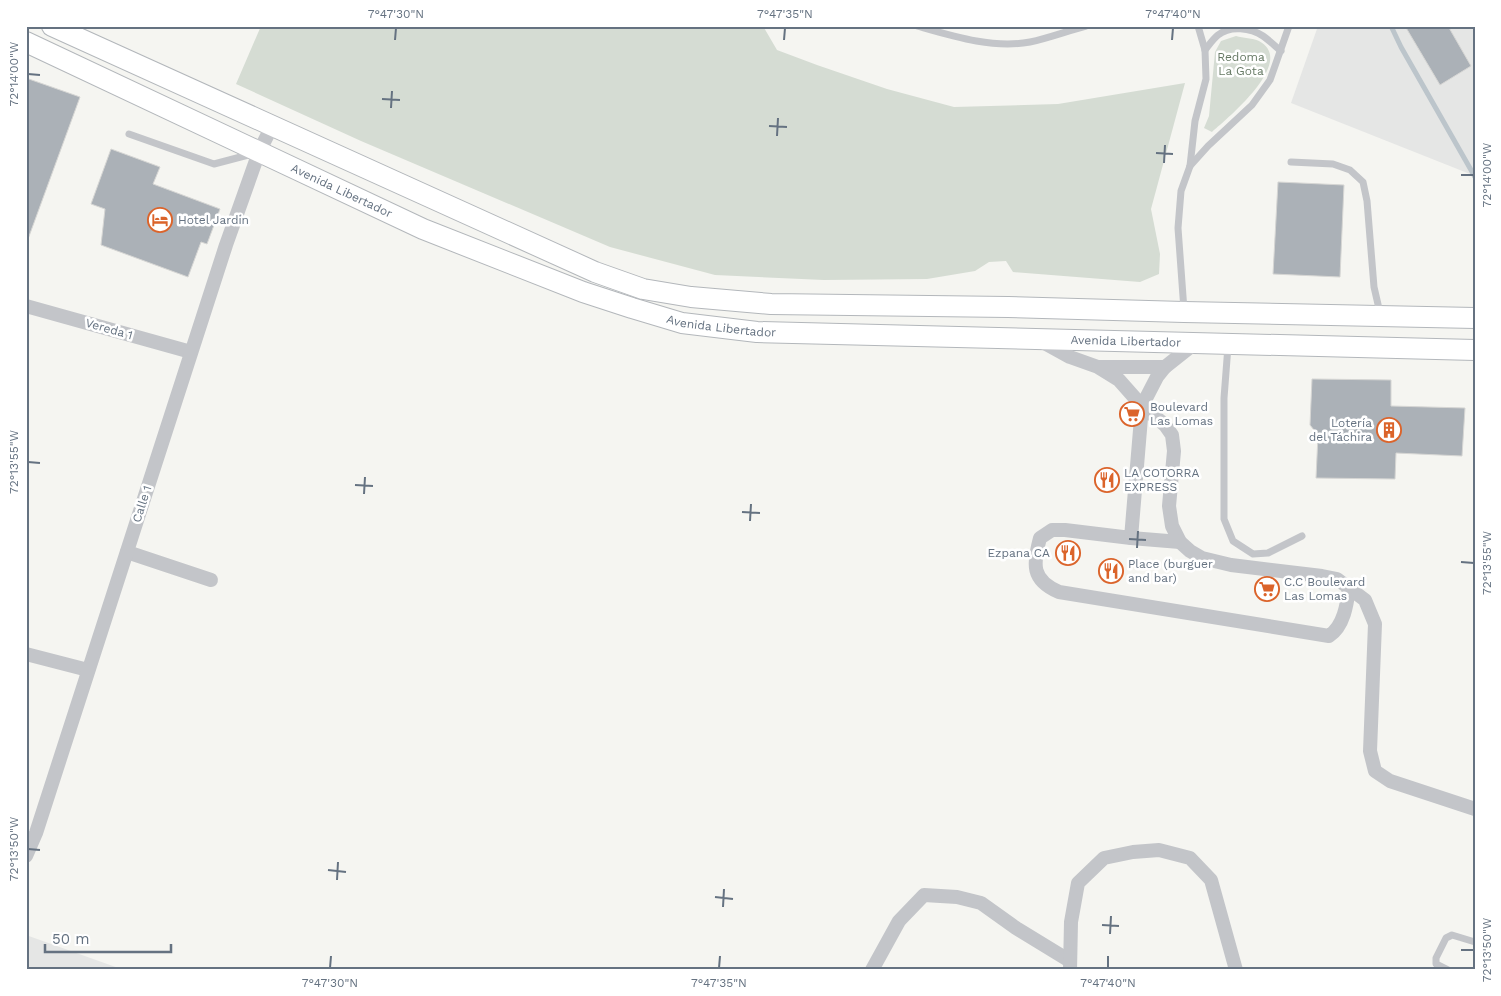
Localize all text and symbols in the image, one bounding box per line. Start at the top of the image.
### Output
text: 7°47'30"N [368,7,424,21]
text: 7°47'35"N [757,7,813,21]
text: 7°47'40"N [1145,7,1201,21]
text: 72°14'00"W [7,41,21,106]
park label: Redoma La Gota [1217,50,1265,78]
text: 72°14'00"W [1480,142,1494,207]
street label: Avenida Libertador [289,161,395,221]
hotel icon: Hotel Jardin [147,207,173,233]
place label: Hotel Jardin [178,213,249,227]
street label: Avenida Libertador [665,312,776,339]
street label: Vereda 1 [84,316,134,342]
street label: Avenida Libertador [1070,333,1181,350]
place label: Boulevard Las Lomas [1150,400,1213,428]
supermarket icon: Boulevard Las Lomas [1119,401,1145,427]
place label: Lotería del Táchira [1309,416,1372,444]
building icon: Lotería del Táchira [1376,417,1402,443]
text: 72°13'55"W [7,430,21,494]
place label: LA COTORRA EXPRESS [1124,466,1200,494]
restaurant icon: LA COTORRA EXPRESS [1094,467,1120,493]
street label: Calle 1 [129,484,155,524]
text: 72°13'55"W [1480,531,1494,595]
restaurant icon: Ezpana CA [1055,540,1081,566]
place label: Ezpana CA [987,546,1050,560]
place label: Place (burguer and bar) [1128,557,1213,585]
restaurant icon: Place (burguer and bar) [1098,558,1124,584]
place label: C.C Boulevard Las Lomas [1284,575,1365,603]
supermarket icon: C.C Boulevard Las Lomas [1254,576,1280,602]
text: 72°13'50"W [7,816,21,881]
text: 72°13'50"W [1480,917,1494,982]
scale bar [45,921,171,953]
text: 50 m [52,930,89,948]
text: 7°47'30"N [302,976,358,990]
text: 7°47'35"N [691,976,747,990]
text: 7°47'40"N [1080,976,1136,990]

